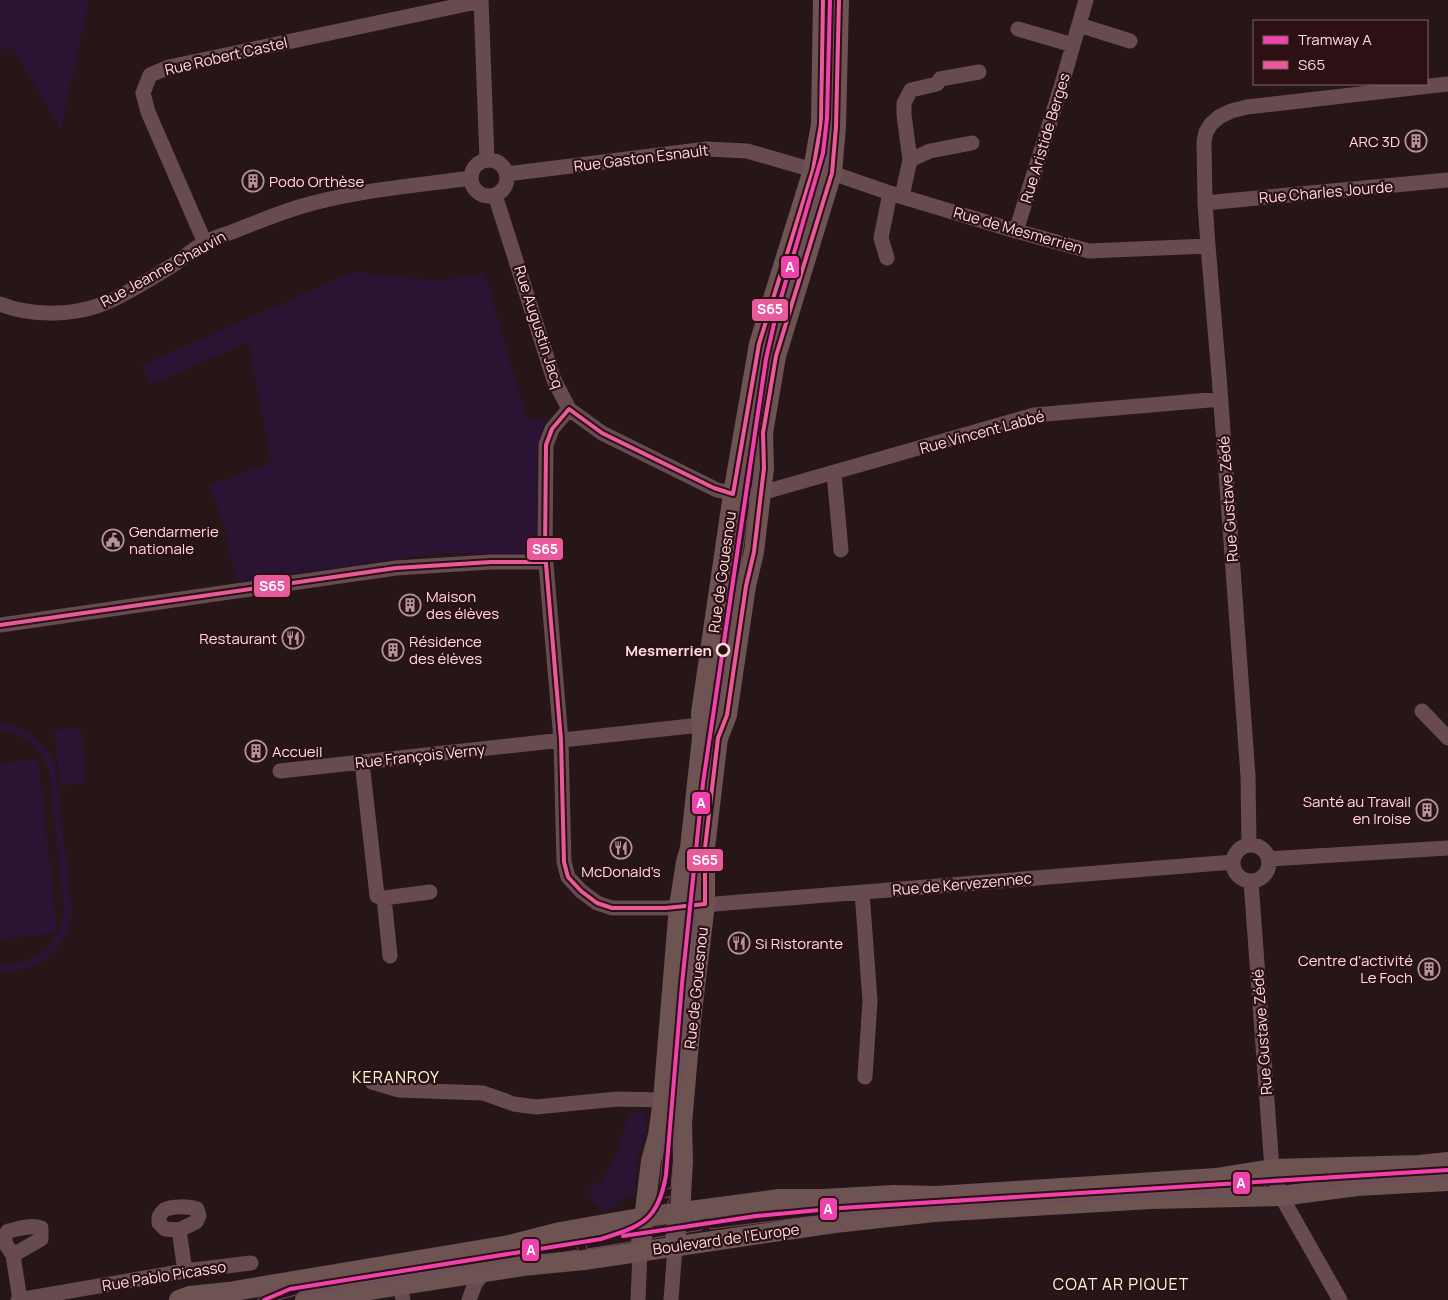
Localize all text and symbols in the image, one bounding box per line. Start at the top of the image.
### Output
legend [1253,20,1428,85]
text: Tramway A [1298,29,1372,50]
street label: Rue Robert Castel [163,32,289,80]
text: S65 [1298,54,1325,75]
street label: Rue Aristide Berges [1015,70,1075,206]
building icon: ARC 3D [1404,129,1428,153]
place label: ARC 3D [1349,131,1400,152]
street label: Rue Gaston Esnault [572,139,710,177]
building icon: Podo Orthèse [241,169,265,193]
place label: Podo Orthèse [269,171,364,192]
street label: Rue Charles Jourde [1258,176,1394,208]
street label: Rue de Mesmerrien [951,202,1085,258]
street label: Rue Jeanne Chauvin [96,226,230,312]
line badge: A [780,255,800,279]
text: A [785,257,795,276]
street label: Rue Augustin Jacq [509,263,569,391]
line badge: S65 [751,298,789,322]
text: S65 [757,299,783,318]
street label: Rue Vincent Labbé [917,405,1047,459]
street label: Rue Gustave Zédé [1213,435,1243,563]
street label: Rue de Gouesnou [703,510,741,634]
place label: Gendarmerie nationale [129,521,219,559]
public building icon: Gendarmerie nationale [101,528,125,552]
line badge: S65 [526,537,564,561]
text: S65 [532,539,558,558]
line badge: S65 [253,574,291,598]
text: S65 [259,576,285,595]
place label: Maison des élèves [426,586,499,624]
building icon: Maison des élèves [398,593,422,617]
restaurant icon: Restaurant [281,626,305,650]
place label: Restaurant [199,628,277,649]
place label: Résidence des élèves [409,631,482,669]
building icon: Résidence des élèves [381,638,405,662]
place label: Mesmerrien [625,640,712,661]
marker: Mesmerrien [716,643,730,657]
building icon: Accueil [244,739,268,763]
street label: Rue François Verny [354,739,486,773]
place label: Accueil [272,741,323,762]
line badge: A [691,791,711,815]
place label: Santé au Travail en Iroise [1303,791,1411,829]
text: A [696,793,706,812]
building icon: Santé au Travail en Iroise [1415,798,1439,822]
restaurant icon: McDonald's [609,836,633,860]
line badge: S65 [686,848,724,872]
text: S65 [692,850,718,869]
place label: McDonald's [581,861,661,882]
street label: Rue de Kervezennec [891,867,1033,901]
street label: Rue de Gouesnou [679,926,713,1050]
restaurant icon: Si Ristorante [727,931,751,955]
place label: Si Ristorante [755,933,843,954]
place label: Centre d'activité Le Foch [1298,950,1413,988]
building icon: Centre d'activité Le Foch [1417,957,1441,981]
street label: Rue Gustave Zédé [1247,968,1277,1096]
district label: KERANROY [352,1066,440,1088]
line badge: A [1232,1171,1251,1195]
text: A [1236,1173,1246,1192]
line badge: A [819,1197,838,1221]
text: A [823,1199,833,1218]
street label: Boulevard de l'Europe [651,1218,801,1260]
line badge: A [521,1238,540,1262]
text: A [526,1240,536,1259]
street label: Rue Pablo Picasso [101,1256,228,1296]
district label: COAT AR PIQUET [1053,1273,1189,1295]

